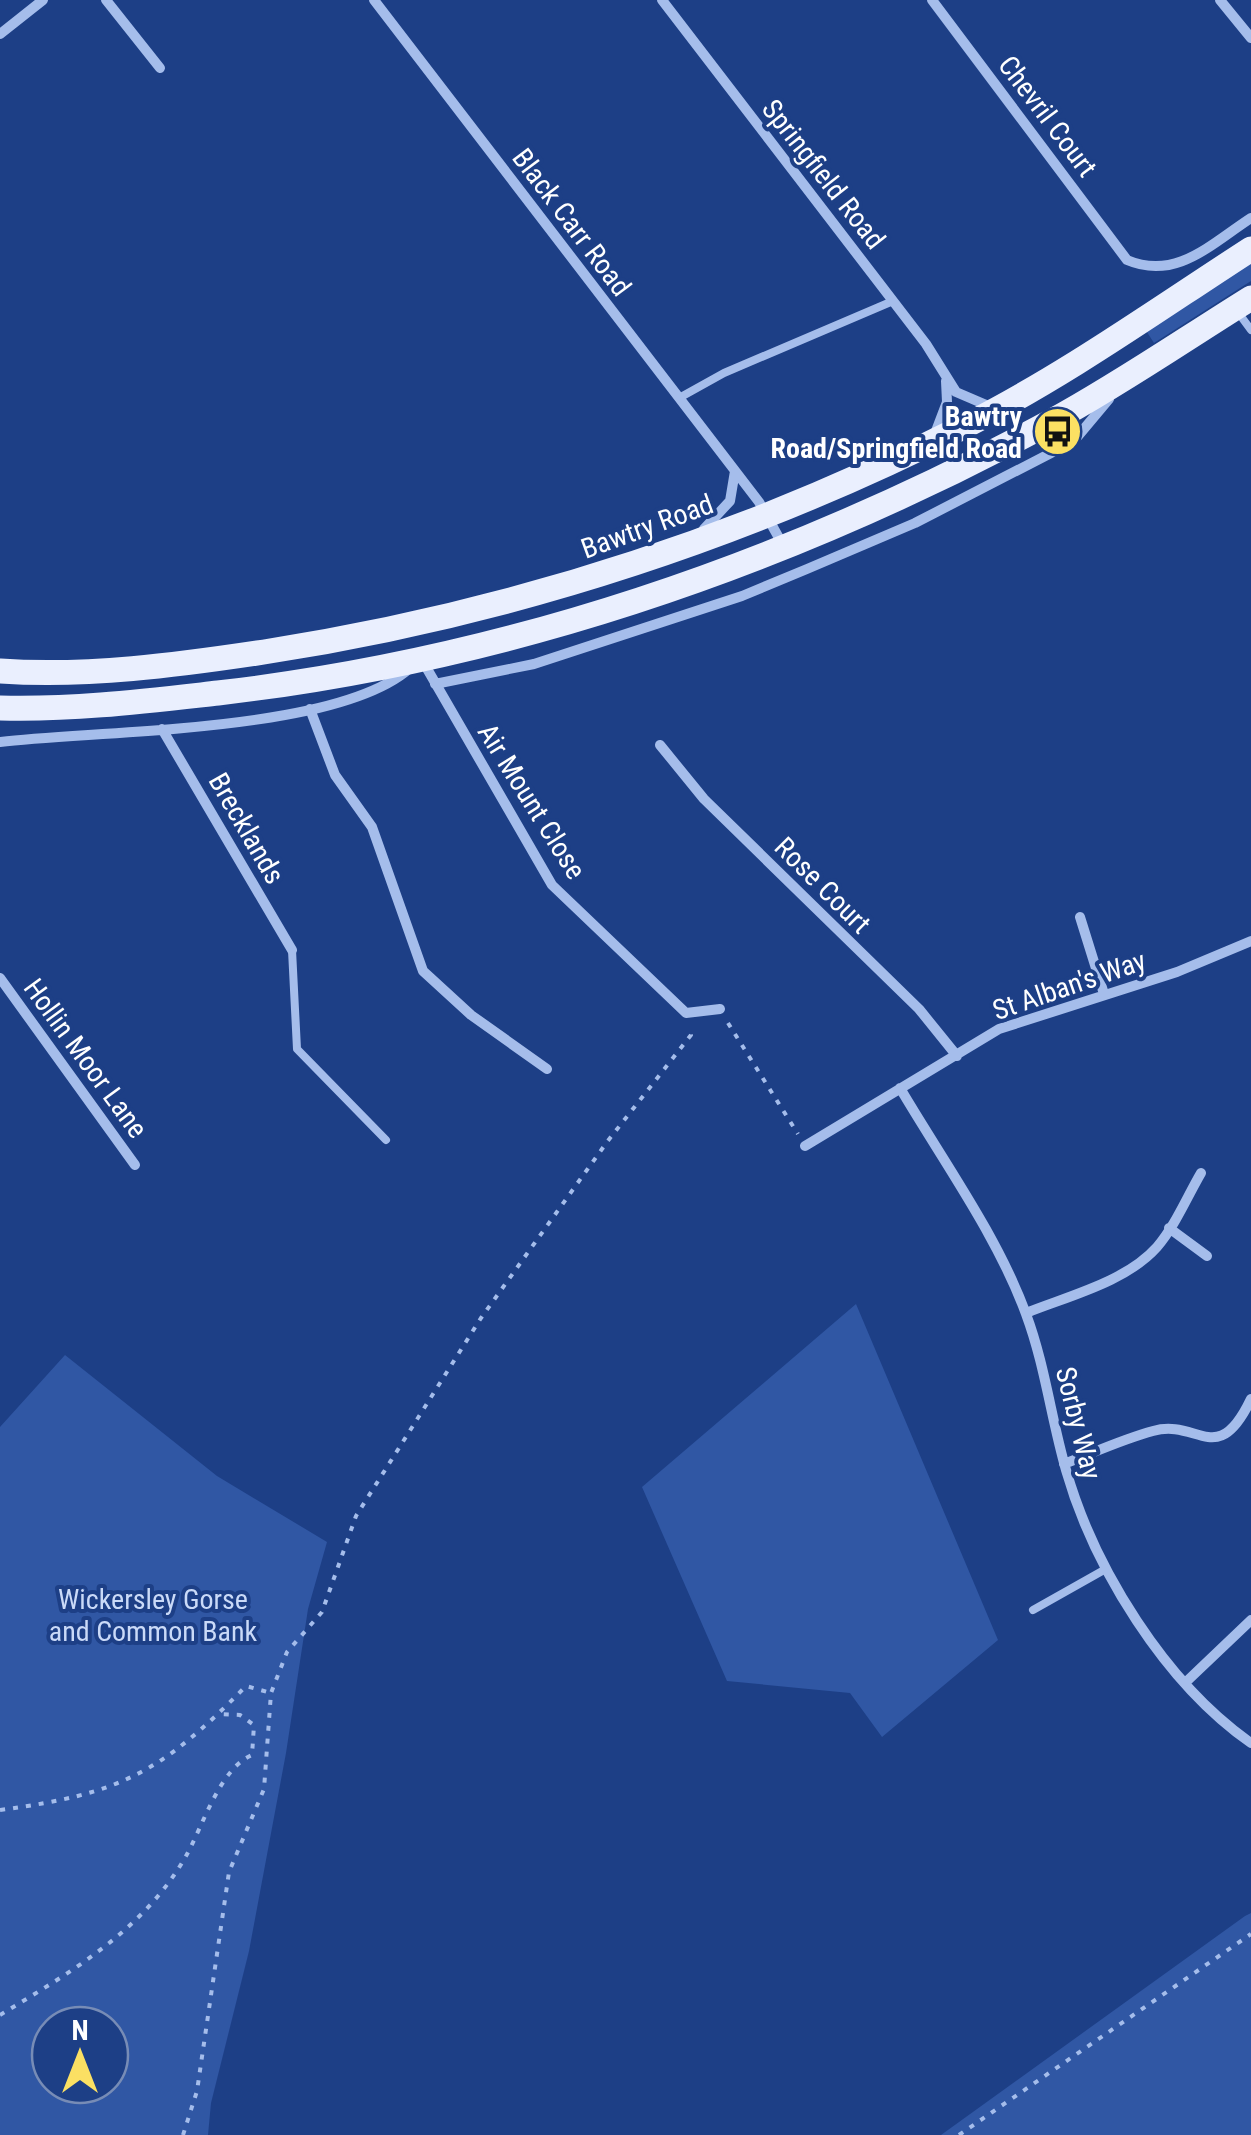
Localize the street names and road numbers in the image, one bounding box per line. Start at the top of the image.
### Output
street label: Chevril Court [991,49,1104,183]
street label: Springfield Road [755,93,892,256]
street label: Black Carr Road [505,142,638,303]
street label: Bawtry Road [577,487,718,566]
street label: Air Mount Close [471,718,592,885]
street label: Brecklands [202,767,291,889]
street label: Rose Court [768,830,878,940]
street label: St Alban's Way [988,944,1150,1027]
street label: Hollin Moor Lane [17,972,154,1144]
street label: Sorby Way [1049,1364,1108,1483]

